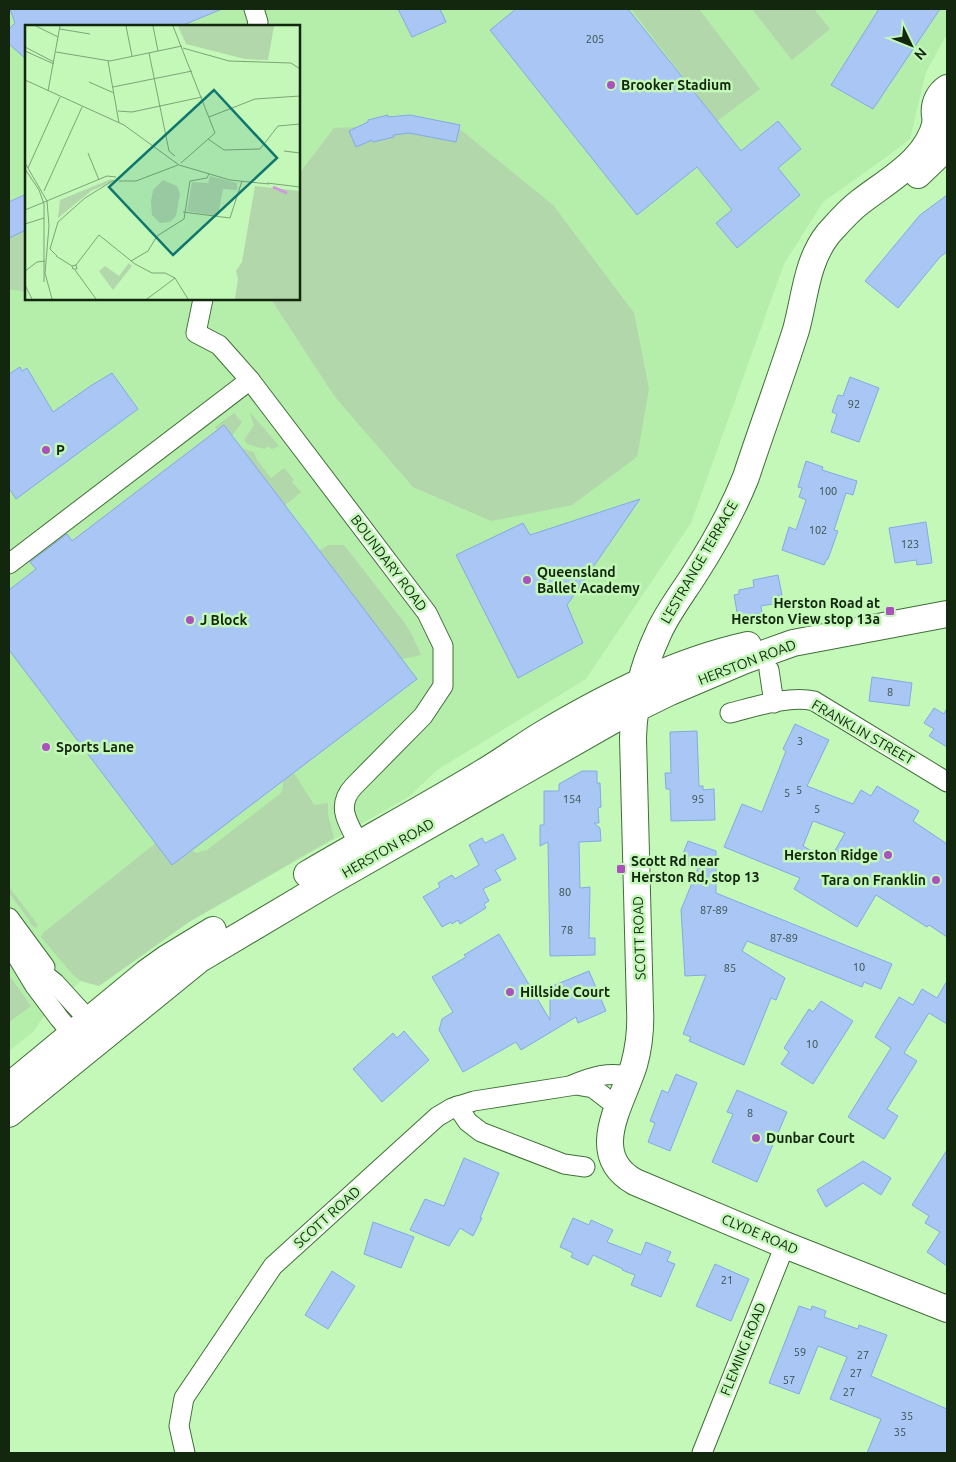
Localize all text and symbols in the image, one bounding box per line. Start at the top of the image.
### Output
north arrow [886,20,936,70]
inset map [25,25,300,300]
house number: 205 [586,33,604,45]
text: N [911,45,930,63]
place label: Brooker Stadium [621,77,731,93]
marker: Brooker Stadium [605,79,617,91]
house number: 92 [848,398,860,410]
place label: P [56,442,65,458]
marker: P [40,444,52,456]
house number: 100 [819,485,837,497]
street label: L'ESTRANGE TERRACE [657,498,741,626]
street label: BOUNDARY ROAD [348,512,431,614]
house number: 102 [809,524,827,536]
house number: 123 [901,538,919,550]
place label: Queensland Ballet Academy [537,564,640,596]
marker: Queensland Ballet Academy [521,574,533,586]
place label: Herston Road at Herston View stop 13a [731,595,880,627]
marker: Herston Road at Herston View stop 13a [884,605,896,617]
place label: J Block [200,612,247,628]
marker: J Block [184,614,196,626]
street label: HERSTON ROAD [696,636,798,688]
house number: 8 [887,686,893,698]
street label: FRANKLIN STREET [809,696,917,768]
house number: 3 [797,735,803,747]
place label: Sports Lane [56,739,134,755]
marker: Sports Lane [40,741,52,753]
house number: 5 [796,784,802,796]
house number: 5 [784,787,790,799]
house number: 154 [563,793,581,805]
house number: 95 [692,793,704,805]
house number: 5 [814,803,820,815]
street label: HERSTON ROAD [339,815,437,881]
place label: Herston Ridge [784,847,878,863]
marker: Herston Ridge [882,849,894,861]
place label: Scott Rd near Herston Rd, stop 13 [631,853,760,885]
marker: Scott Rd near Herston Rd, stop 13 [615,863,627,875]
place label: Tara on Franklin [821,872,926,888]
marker: Tara on Franklin [930,874,942,886]
house number: 80 [559,886,571,898]
street label: SCOTT ROAD [630,896,648,980]
house number: 87-89 [700,904,728,916]
house number: 78 [561,924,573,936]
house number: 87-89 [770,932,798,944]
house number: 10 [853,961,865,973]
house number: 85 [724,962,736,974]
place label: Hillside Court [520,984,610,1000]
marker: Hillside Court [504,986,516,998]
house number: 10 [806,1038,818,1050]
house number: 8 [747,1107,753,1119]
place label: Dunbar Court [766,1130,855,1146]
marker: Dunbar Court [750,1132,762,1144]
street label: SCOTT ROAD [290,1183,364,1251]
street label: CLYDE ROAD [719,1211,801,1257]
house number: 21 [721,1274,733,1286]
street label: FLEMING ROAD [717,1300,769,1398]
house number: 59 [794,1346,806,1358]
house number: 27 [857,1349,869,1361]
house number: 27 [850,1367,862,1379]
house number: 57 [783,1374,795,1386]
house number: 27 [843,1386,855,1398]
house number: 35 [901,1410,913,1422]
house number: 35 [894,1426,906,1438]

